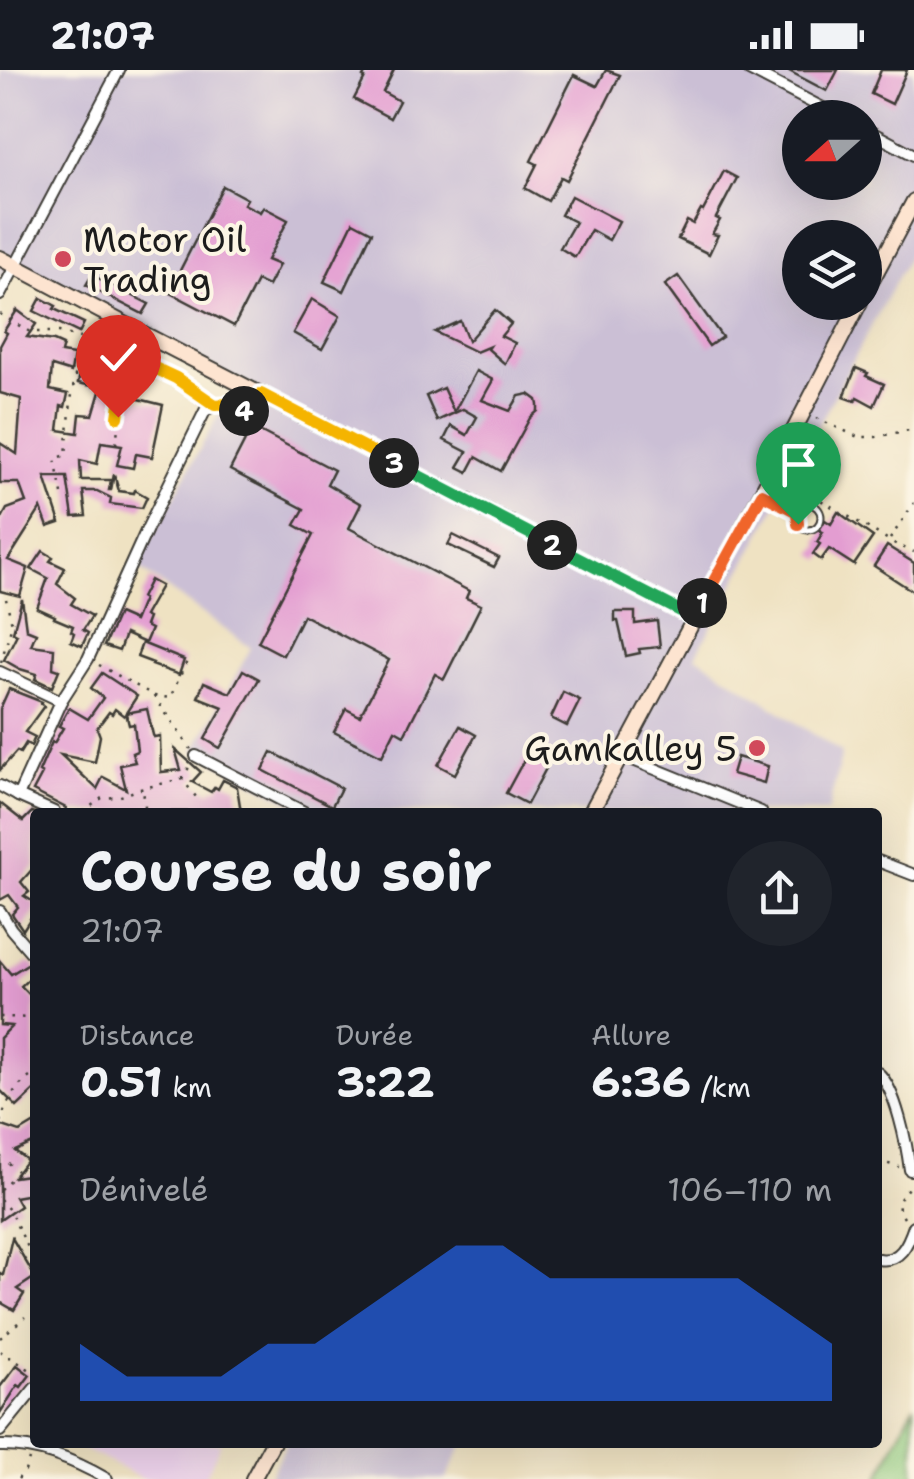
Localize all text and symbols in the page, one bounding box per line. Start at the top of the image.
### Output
text: 21:07 [50,10,155,61]
north arrow [782,100,882,200]
map controls [782,100,882,320]
place label: Motor Oil Trading [83,216,247,303]
button: layers [782,220,882,320]
marker: Motor Oil Trading [52,248,74,270]
pin [76,315,161,418]
icon: check [91,330,146,385]
pin: 4 [219,386,269,436]
text: 4 [234,392,254,430]
pin [756,422,841,525]
icon: arrive [771,437,826,492]
pin: 3 [369,438,419,488]
text: 3 [384,444,404,482]
pin: 2 [527,520,577,570]
text: 2 [542,526,562,564]
pin: 1 [677,578,727,628]
text: 1 [696,584,708,622]
place label: Gamkalley 5 [524,725,737,772]
marker: Gamkalley 5 [746,737,768,759]
text: Course du soir [80,834,492,908]
button: share [727,841,832,946]
text: 21:07 [80,909,164,952]
text: Distance [80,1016,195,1054]
text: Durée [336,1016,413,1054]
text: Allure [591,1016,671,1054]
text: 0.51 [80,1054,163,1110]
text: 3:22 [336,1054,435,1110]
text: 6:36 [591,1054,691,1110]
text: km [163,1068,212,1106]
text: /km [691,1068,751,1106]
text: Dénivelé [80,1168,209,1211]
text: 106–110 m [667,1168,832,1211]

